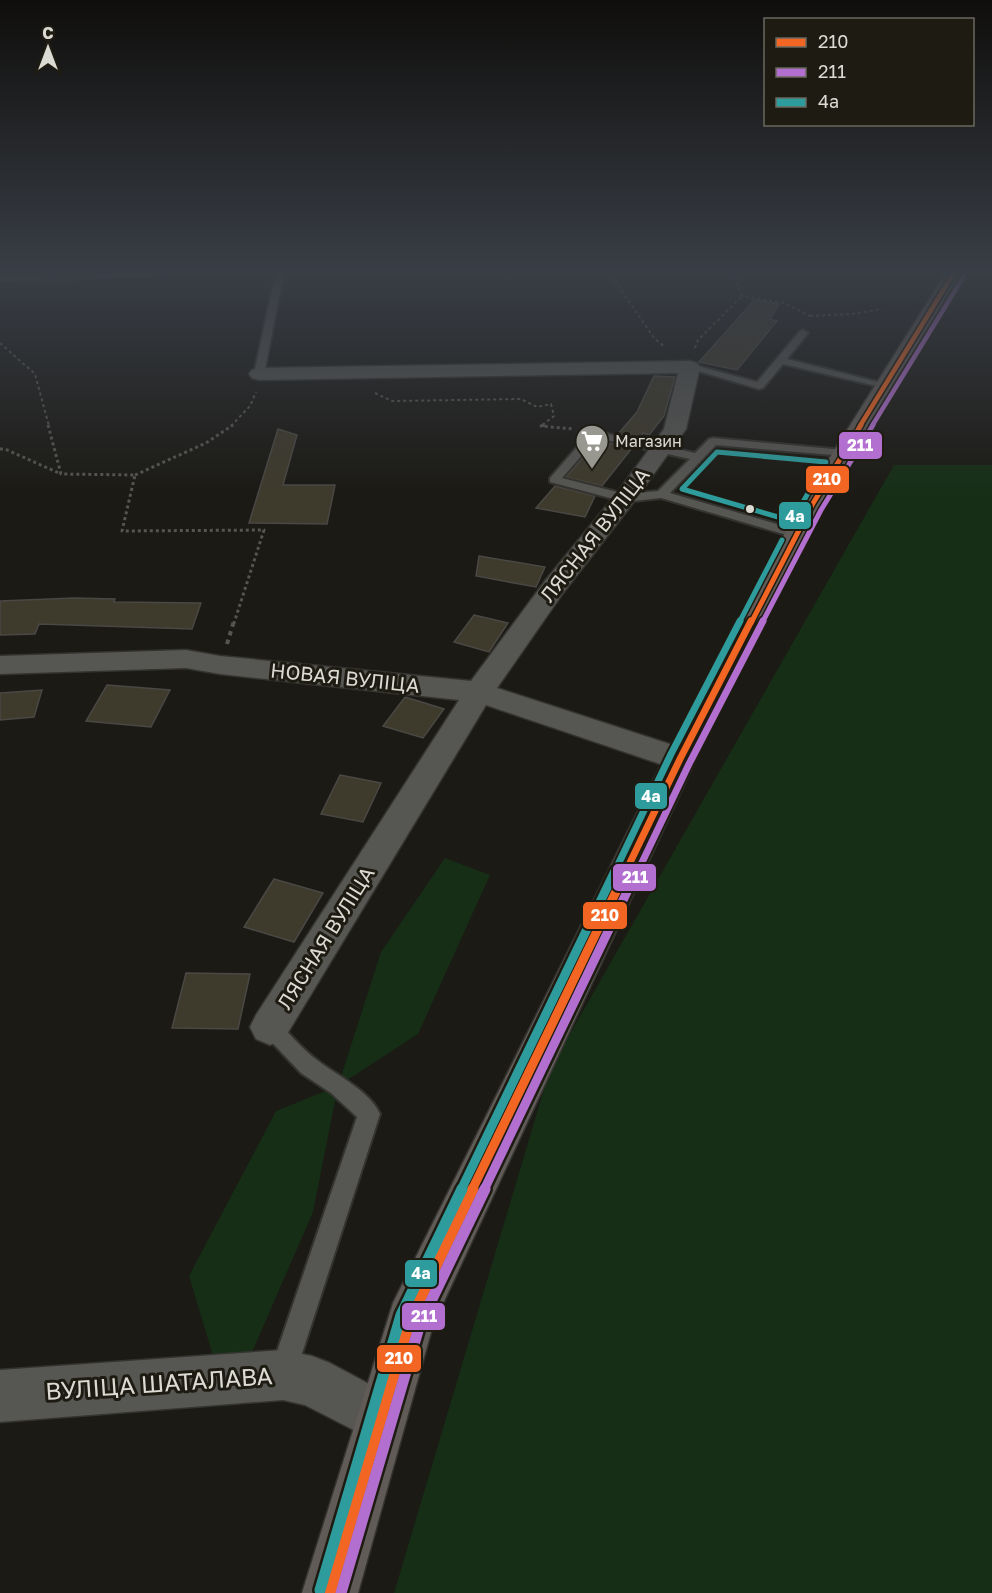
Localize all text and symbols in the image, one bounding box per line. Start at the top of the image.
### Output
north arrow [18,18,78,78]
legend [764,18,974,126]
text: С [42,23,54,43]
text: 210 [818,30,848,52]
text: 211 [818,60,846,82]
text: 4а [818,90,839,112]
supermarket icon: Магазин [574,423,610,470]
place label: Магазин [615,431,682,451]
line badge: 211 [838,431,883,460]
text: 211 [847,435,873,455]
street label: ЛЯСНАЯ ВУЛІЦА [534,463,654,606]
line badge: 210 [805,465,850,494]
text: 210 [813,469,841,489]
line badge: 4а [778,501,812,530]
unlabelled marker [744,503,756,515]
text: 4а [785,506,805,526]
street label: НОВАЯ ВУЛІЦА [269,657,421,697]
line badge: 4а [634,782,668,810]
text: 4а [641,786,661,806]
street label: ЛЯСНАЯ ВУЛІЦА [272,862,379,1013]
line badge: 211 [612,863,657,892]
text: 211 [622,867,648,887]
line badge: 210 [582,901,628,930]
text: 210 [591,905,619,925]
line badge: 4а [404,1259,438,1288]
text: 4а [411,1263,431,1283]
line badge: 211 [401,1302,446,1331]
text: 211 [411,1306,437,1326]
line badge: 210 [376,1344,422,1373]
text: 210 [385,1348,413,1368]
street label: ВУЛІЦА ШАТАЛАВА [44,1360,273,1405]

